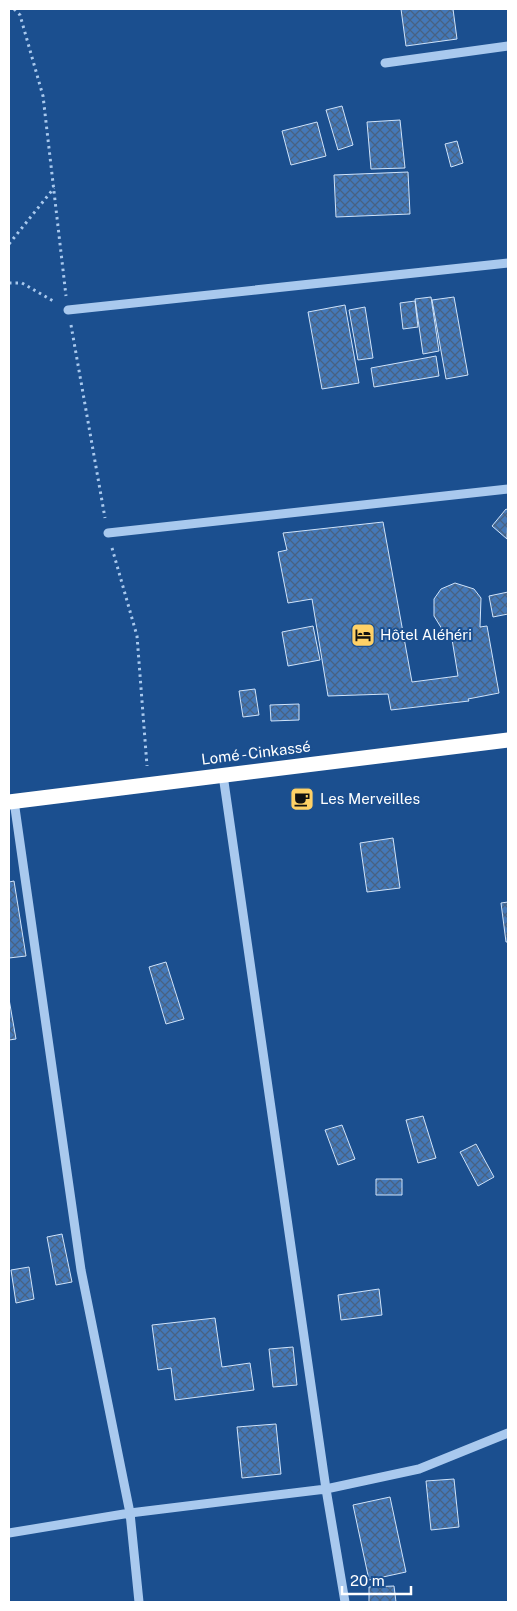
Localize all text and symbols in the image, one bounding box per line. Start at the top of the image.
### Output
hotel icon: Hôtel Aléhéri [350,622,376,648]
place label: Hôtel Aléhéri [380,626,472,643]
street label: Lomé - Cinkassé [200,737,312,768]
cafe icon: Les Merveilles [289,786,315,812]
place label: Les Merveilles [320,790,420,807]
scale bar [342,1564,411,1596]
text: 20 m [350,1572,385,1589]

